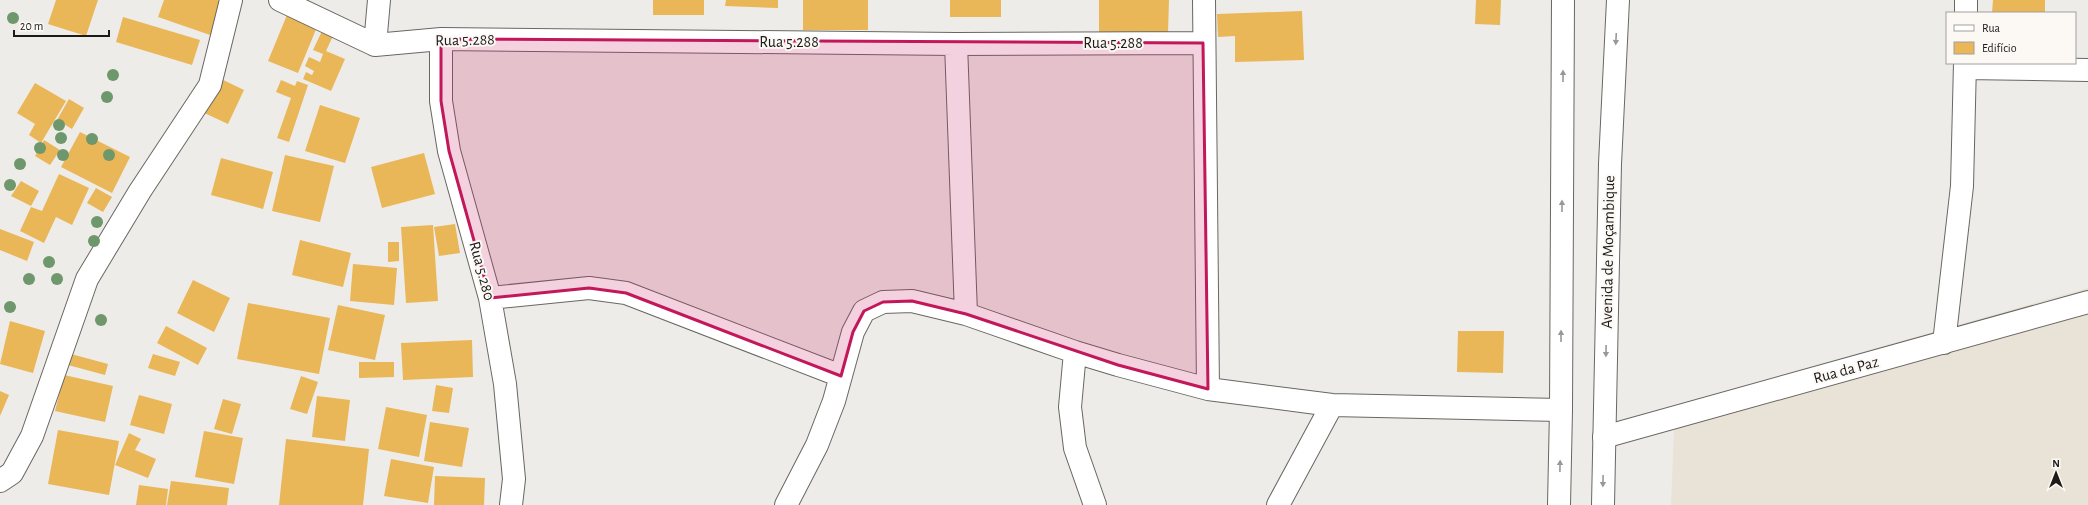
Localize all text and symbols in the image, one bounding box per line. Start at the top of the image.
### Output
scale bar [14,12,109,38]
legend [1946,12,2076,64]
text: 20 m [20,20,43,32]
text: Rua [1982,22,2001,34]
street label: Rua 5.288 [435,31,495,49]
one-way arrow [1612,33,1619,45]
street label: Rua 5.288 [759,34,819,50]
street label: Rua 5.288 [1083,35,1143,51]
text: Edifício [1982,42,2017,54]
one-way arrow [1560,69,1566,82]
street label: Avenida de Moçambique [1599,175,1617,329]
one-way arrow [1559,199,1565,212]
street label: Rua 5.280 [466,240,498,302]
one-way arrow [1558,329,1564,342]
one-way arrow [1602,345,1609,357]
street label: Rua da Paz [1812,354,1881,386]
north arrow [2036,453,2076,493]
text: N [2052,458,2060,469]
one-way arrow [1556,460,1563,472]
one-way arrow [1600,475,1606,488]

